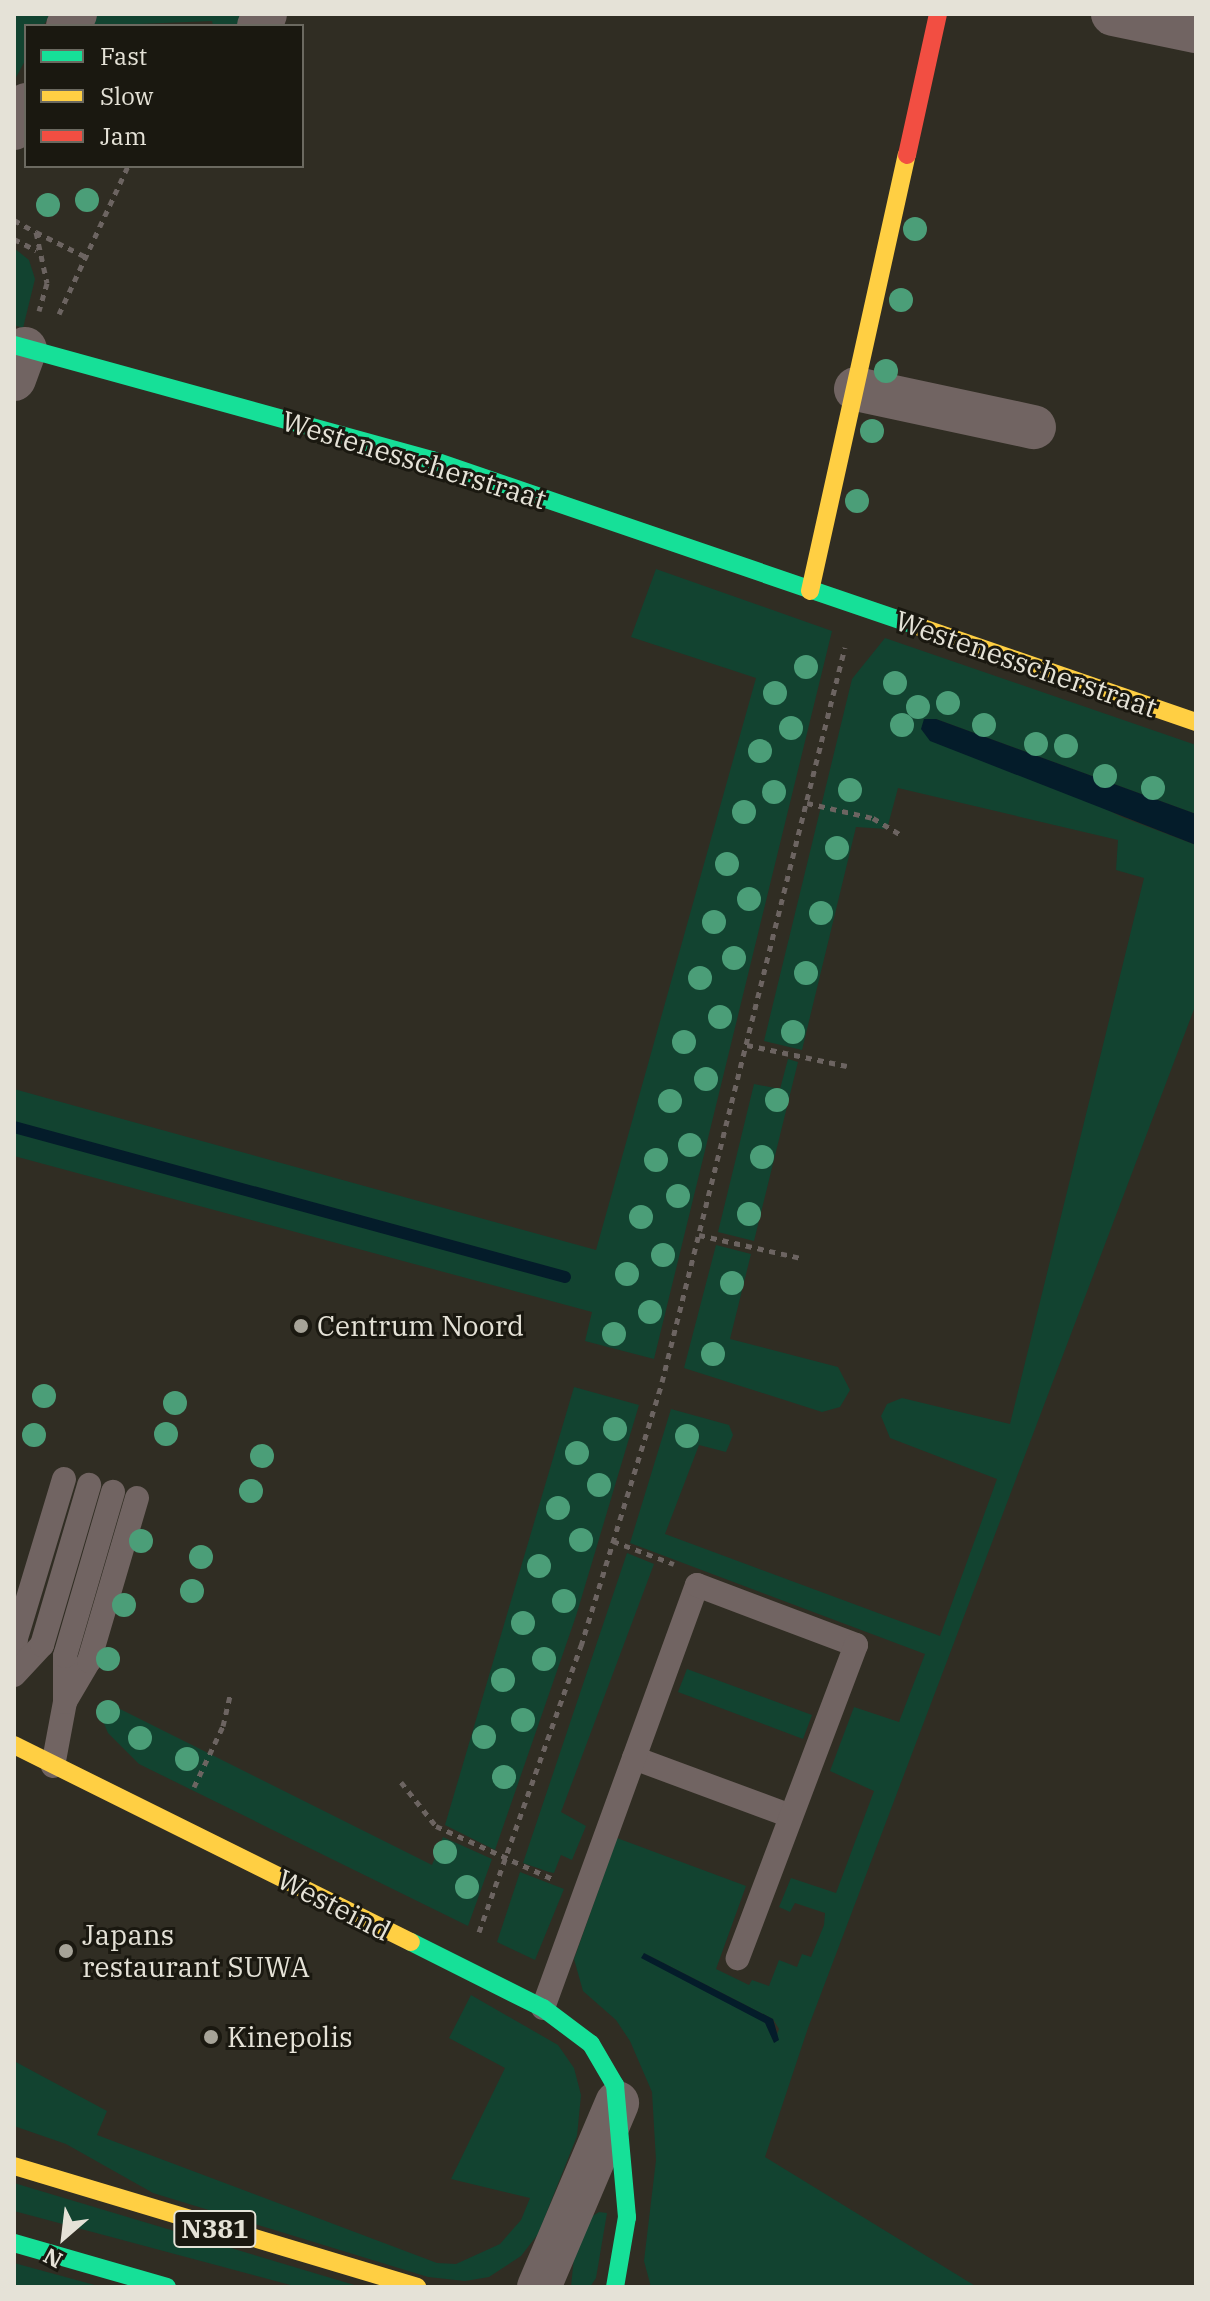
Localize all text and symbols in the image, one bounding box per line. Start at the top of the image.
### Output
legend [24,24,304,168]
text: Fast [100,40,147,72]
text: Slow [100,80,153,112]
text: Jam [100,120,147,152]
street label: Westenesscherstraat [278,404,550,516]
street label: Westenesscherstraat [891,603,1161,725]
place label: Centrum Noord [317,1309,524,1343]
marker: Centrum Noord [292,1317,310,1335]
street label: Westeind [272,1862,396,1948]
place label: Japans restaurant SUWA [82,1918,310,1984]
marker: Japans restaurant SUWA [57,1942,75,1960]
place label: Kinepolis [227,2020,353,2054]
marker: Kinepolis [202,2028,220,2046]
north arrow [24,2197,104,2277]
road number: N381 [173,2207,257,2251]
text: N [38,2242,67,2276]

